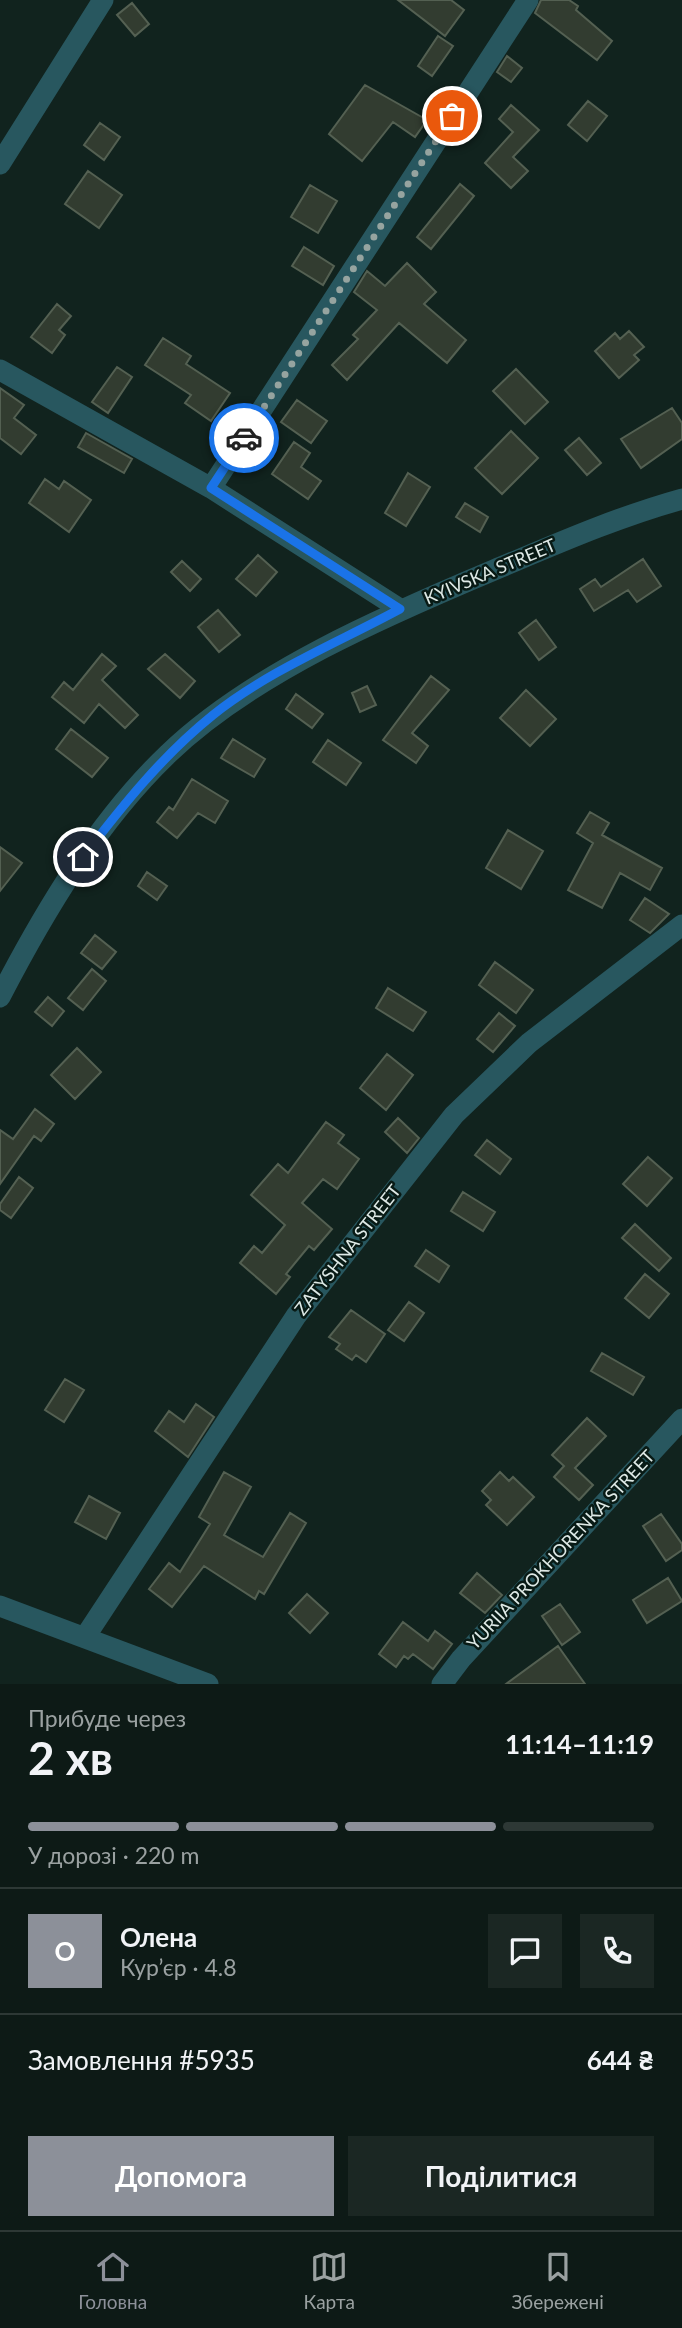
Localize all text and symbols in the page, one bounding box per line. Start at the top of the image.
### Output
pin [422,86,482,146]
icon: bag [433,97,471,135]
courier [209,403,279,473]
icon: car [225,419,263,457]
street label: KYIVSKA STREET [420,533,559,609]
pin [53,827,113,887]
icon: home [64,838,102,876]
street label: ZATYSHNA STREET [289,1179,405,1319]
street label: YURIIA PROKHORENKA STREET [462,1445,659,1654]
text: Прибуде через [28,1704,186,1732]
text: 11:14–11:19 [505,1728,654,1760]
text: 2 хв [28,1730,113,1785]
text: У дорозі · 220 m [28,1841,199,1869]
button: chat [488,1914,562,1988]
button: phone [580,1914,654,1988]
text: Олена [120,1921,197,1953]
text: О [54,1935,76,1967]
text: Кур’єр · 4.8 [120,1953,237,1981]
text: Замовлення #5935 [28,2044,255,2076]
text: 644 ₴ [587,2044,654,2076]
button: Допомога [28,2136,334,2216]
button: Поділитися [348,2136,654,2216]
tab: Головна [78,2248,147,2313]
tab: Карта [304,2248,355,2313]
tab: Збережені [511,2248,604,2313]

